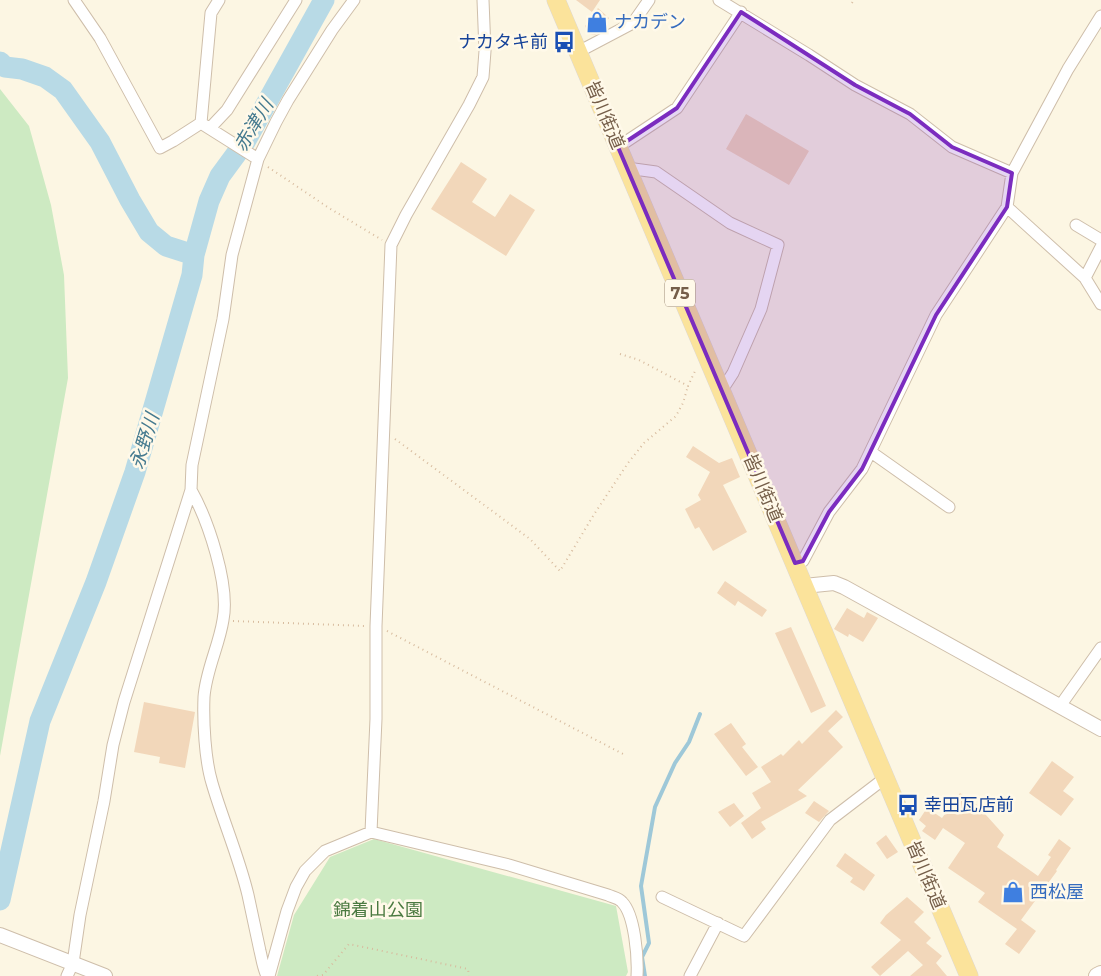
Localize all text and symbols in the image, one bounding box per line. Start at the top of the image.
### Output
shop icon: ナカデン [584,9,610,35]
place label: ナカデン [614,11,686,33]
bus stop icon: ナカタキ前 [551,29,577,55]
place label: ナカタキ前 [458,31,548,53]
street label: 皆川街道 [581,78,629,152]
water label: 赤津川 [229,93,279,156]
road number: 75 [665,280,695,306]
water label: 永野川 [125,409,164,472]
street label: 皆川街道 [739,451,787,525]
bus stop icon: 幸田瓦店前 [895,792,921,818]
place label: 幸田瓦店前 [924,794,1014,816]
street label: 皆川街道 [902,838,950,912]
shop icon: 西松屋 [1000,879,1026,905]
place label: 西松屋 [1030,881,1084,903]
park label: 錦着山公園 [333,899,423,921]

